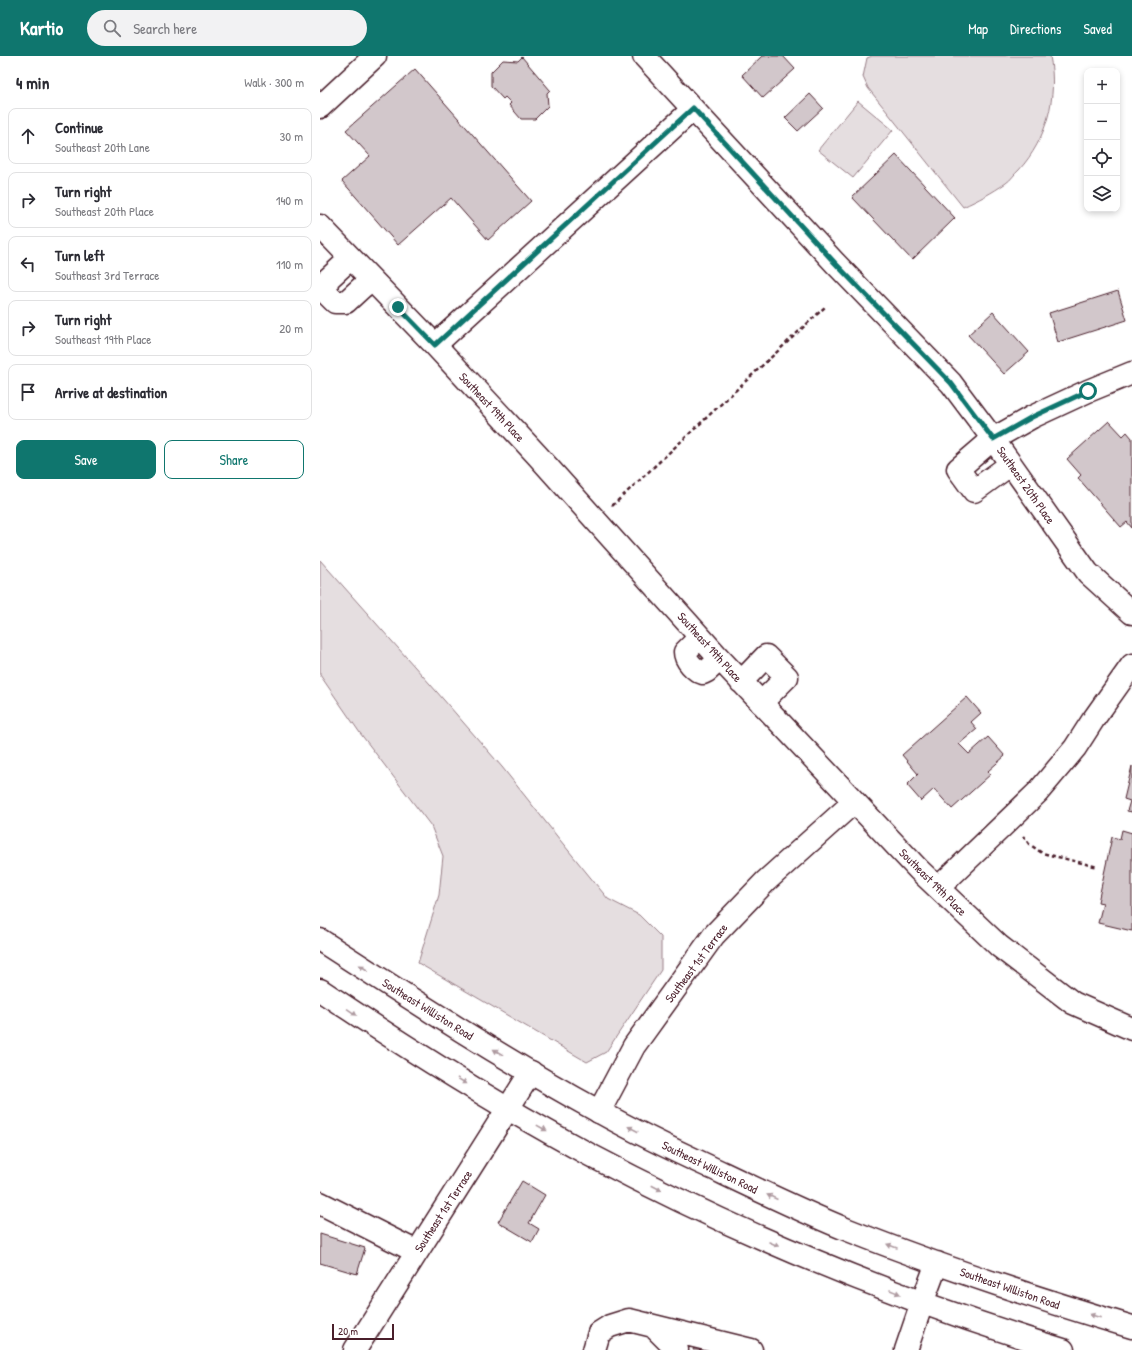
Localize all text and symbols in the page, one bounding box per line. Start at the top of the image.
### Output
search box [87,10,367,46]
text: Kartio [20,15,63,41]
icon: search [101,17,123,39]
text: Search here [133,18,197,39]
text: Map [968,19,988,38]
text: Directions [1010,19,1061,38]
text: Saved [1083,19,1112,38]
map controls [1084,68,1120,212]
button: + [1084,68,1120,104]
text: 4 min [16,71,49,94]
text: Walk · 300 m [244,73,304,91]
button: − [1084,104,1120,140]
text: Continue [55,117,103,138]
icon: ahead [17,125,39,147]
text: 30 m [280,127,303,145]
text: Southeast 20th Lane [55,138,150,156]
button: locate [1084,140,1120,176]
button: layers [1084,176,1120,212]
text: Turn right [55,181,111,202]
icon: right [17,189,39,211]
text: 140 m [276,191,303,209]
text: Southeast 20th Place [55,202,154,220]
text: Turn left [55,245,105,266]
icon: left [17,253,39,275]
text: 110 m [276,255,303,273]
text: Southeast 3rd Terrace [55,266,160,284]
route end [389,298,407,316]
text: Turn right [55,309,111,330]
icon: right [17,317,39,339]
text: 20 m [279,319,303,337]
text: Southeast 19th Place [55,330,152,348]
street label: Southeast 19th Place [455,369,529,446]
icon: arrive [17,381,39,403]
text: Arrive at destination [55,382,167,403]
route start [1079,382,1097,400]
button: Save [16,440,156,479]
button: Share [164,440,304,479]
street label: Southeast 20th Place [993,443,1059,527]
street label: Southeast 19th Place [674,608,746,686]
street label: Southeast 19th Place [895,844,971,920]
street label: Southeast 1st Terrace [661,920,731,1006]
one-way arrow [359,964,369,972]
street label: Southeast Williston Road [379,974,477,1044]
one-way arrow [347,1008,358,1016]
one-way arrow [493,1048,503,1056]
one-way arrow [456,1078,468,1085]
one-way arrow [536,1124,547,1131]
one-way arrow [627,1126,639,1132]
street label: Southeast Williston Road [659,1136,761,1198]
street label: Southeast 1st Terrace [410,1166,476,1255]
one-way arrow [651,1185,663,1191]
one-way arrow [766,1193,778,1199]
one-way arrow [769,1241,781,1247]
one-way arrow [886,1243,898,1249]
street label: Southeast Williston Road [958,1263,1063,1313]
one-way arrow [889,1290,901,1296]
one-way arrow [1088,1313,1100,1319]
scale bar [332,1322,394,1341]
text: 20 m [338,1324,358,1338]

